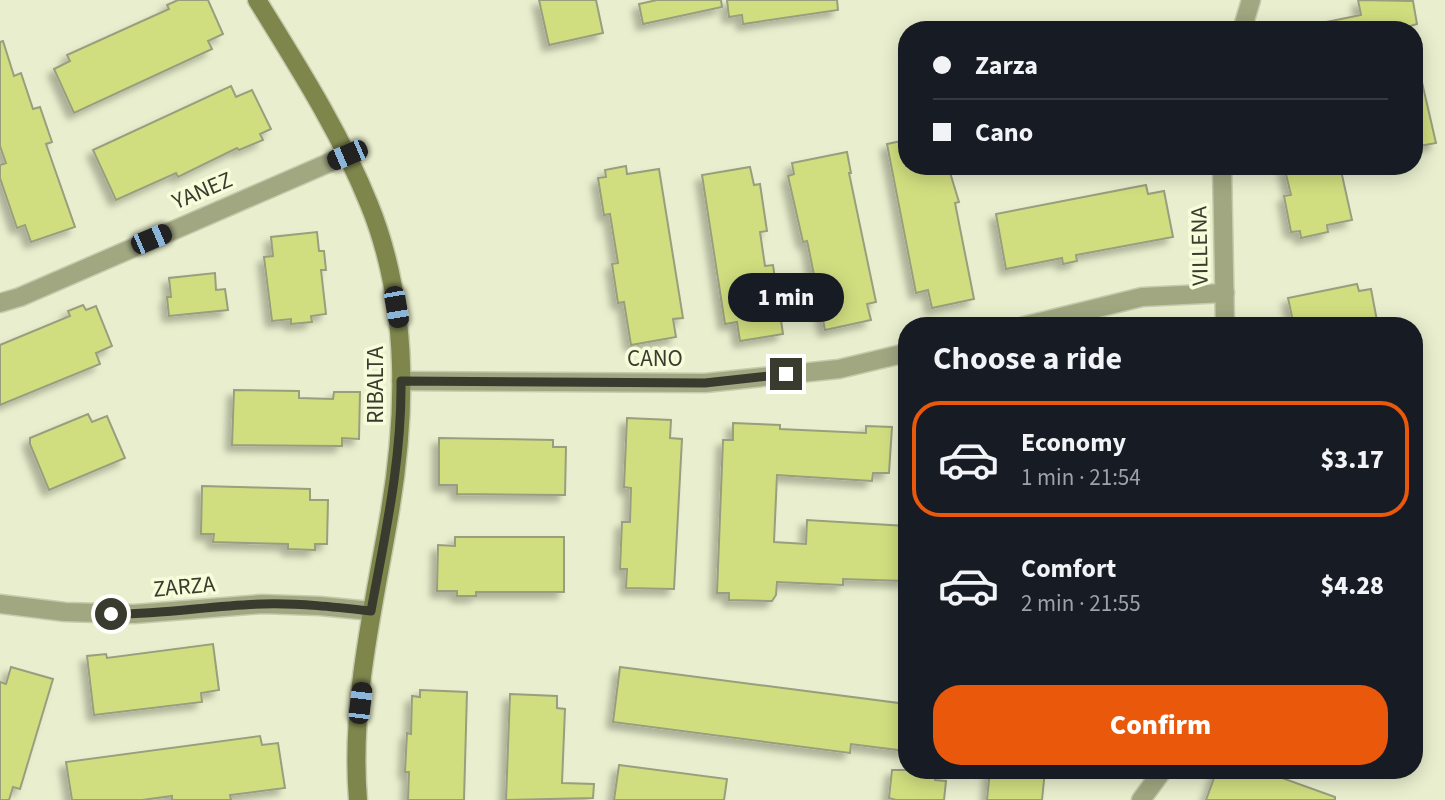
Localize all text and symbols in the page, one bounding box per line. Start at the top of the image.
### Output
text: Zarza [975,47,1038,84]
text: Cano [975,114,1033,151]
car [324,137,371,173]
street label: YANEZ [166,163,237,218]
street label: VILLENA [1182,205,1217,286]
car [128,221,175,257]
callout: 1 min [728,272,844,322]
text: 1 min [758,281,814,314]
car [383,284,410,330]
text: Choose a ride [933,336,1122,382]
street label: CANO [627,342,683,375]
street label: RIBALTA [359,346,392,424]
route end [770,358,802,390]
text: Economy [1021,424,1126,461]
icon: car [937,428,1000,491]
text: $3.17 [1320,441,1384,478]
text: 1 min · 21:54 [1021,461,1141,494]
text: Comfort [1021,550,1116,587]
icon: car [937,554,1000,617]
street label: ZARZA [152,567,217,606]
text: $4.28 [1320,567,1384,604]
text: 2 min · 21:55 [1021,587,1141,620]
route start [95,598,127,630]
car [348,681,373,725]
button: Confirm [933,685,1388,765]

